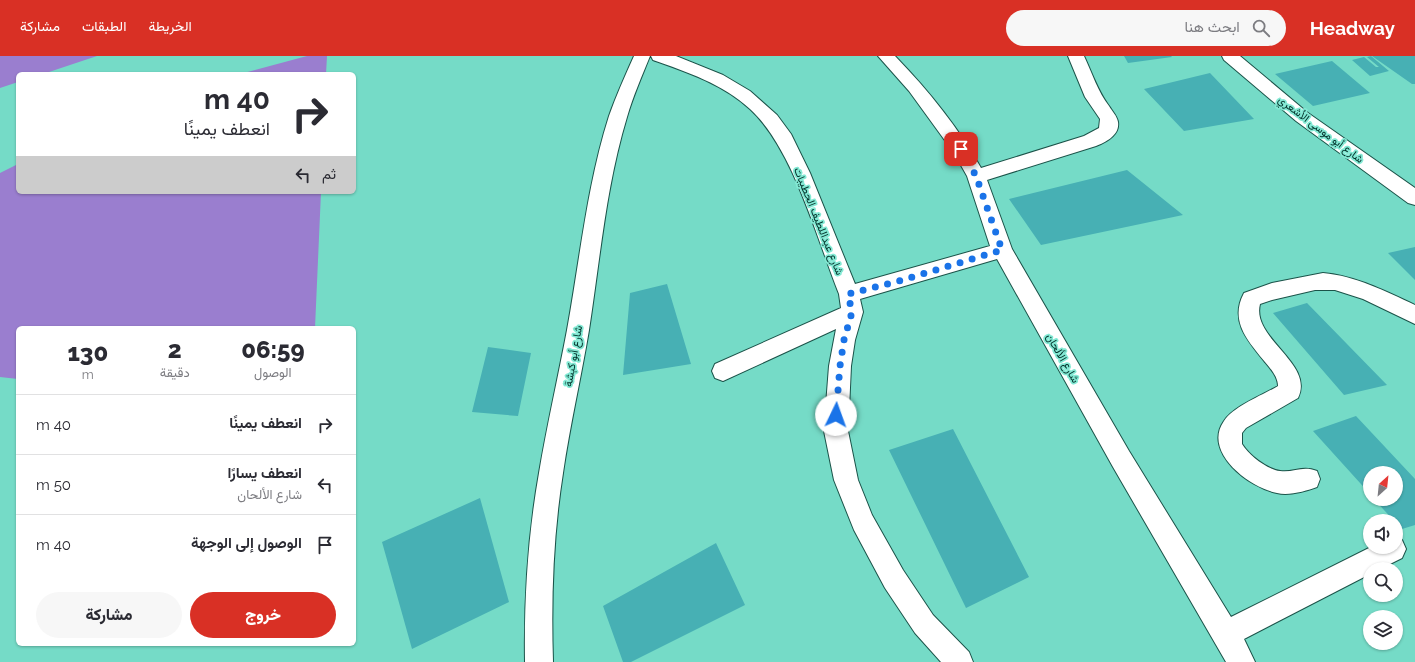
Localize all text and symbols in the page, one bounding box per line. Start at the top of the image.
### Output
search box [1006,10,1286,46]
icon: search [1250,17,1272,39]
text: Headway [1310,17,1395,39]
text: مشاركة [20,18,60,34]
text: الطبقات [82,18,126,34]
text: الخريطة [148,18,192,34]
text: ابحث هنا [1185,18,1240,36]
text: 40 m [204,83,270,116]
icon: right [284,88,336,140]
street label: شارع أبو موسى الأشعري [1274,93,1366,168]
text: انعطف يمينًا [184,118,270,139]
pin [944,132,978,166]
icon: arrive [950,138,972,160]
icon: left [292,164,314,186]
text: ثم [322,165,336,183]
street label: شارع عبداللطيف الحطيبات [790,165,846,278]
street label: شارع أبو كبشة [562,324,586,388]
street label: شارع الألحان [1042,331,1082,386]
text: 2 [168,335,182,364]
text: 06:59 [241,335,305,364]
text: 130 [67,338,108,367]
text: دقيقة [160,365,190,380]
text: الوصول [254,365,292,380]
text: m [82,367,94,382]
position arrow [815,394,857,436]
text: انعطف يمينًا [229,414,302,432]
icon: right [314,414,336,436]
text: 40 m [36,416,71,434]
text: انعطف يسارًا [227,464,302,482]
north arrow [1363,466,1403,506]
map controls [1363,466,1403,650]
icon: left [314,474,336,496]
text: 50 m [36,476,71,494]
text: شارع الألحان [237,487,302,502]
button: sound [1363,514,1403,554]
text: الوصول إلى الوجهة [191,534,302,552]
icon: arrive [314,534,336,556]
text: 40 m [36,536,71,554]
button: search [1363,562,1403,602]
button: مشاركة [36,592,182,638]
button: خروج [190,592,336,638]
button: layers [1363,610,1403,650]

